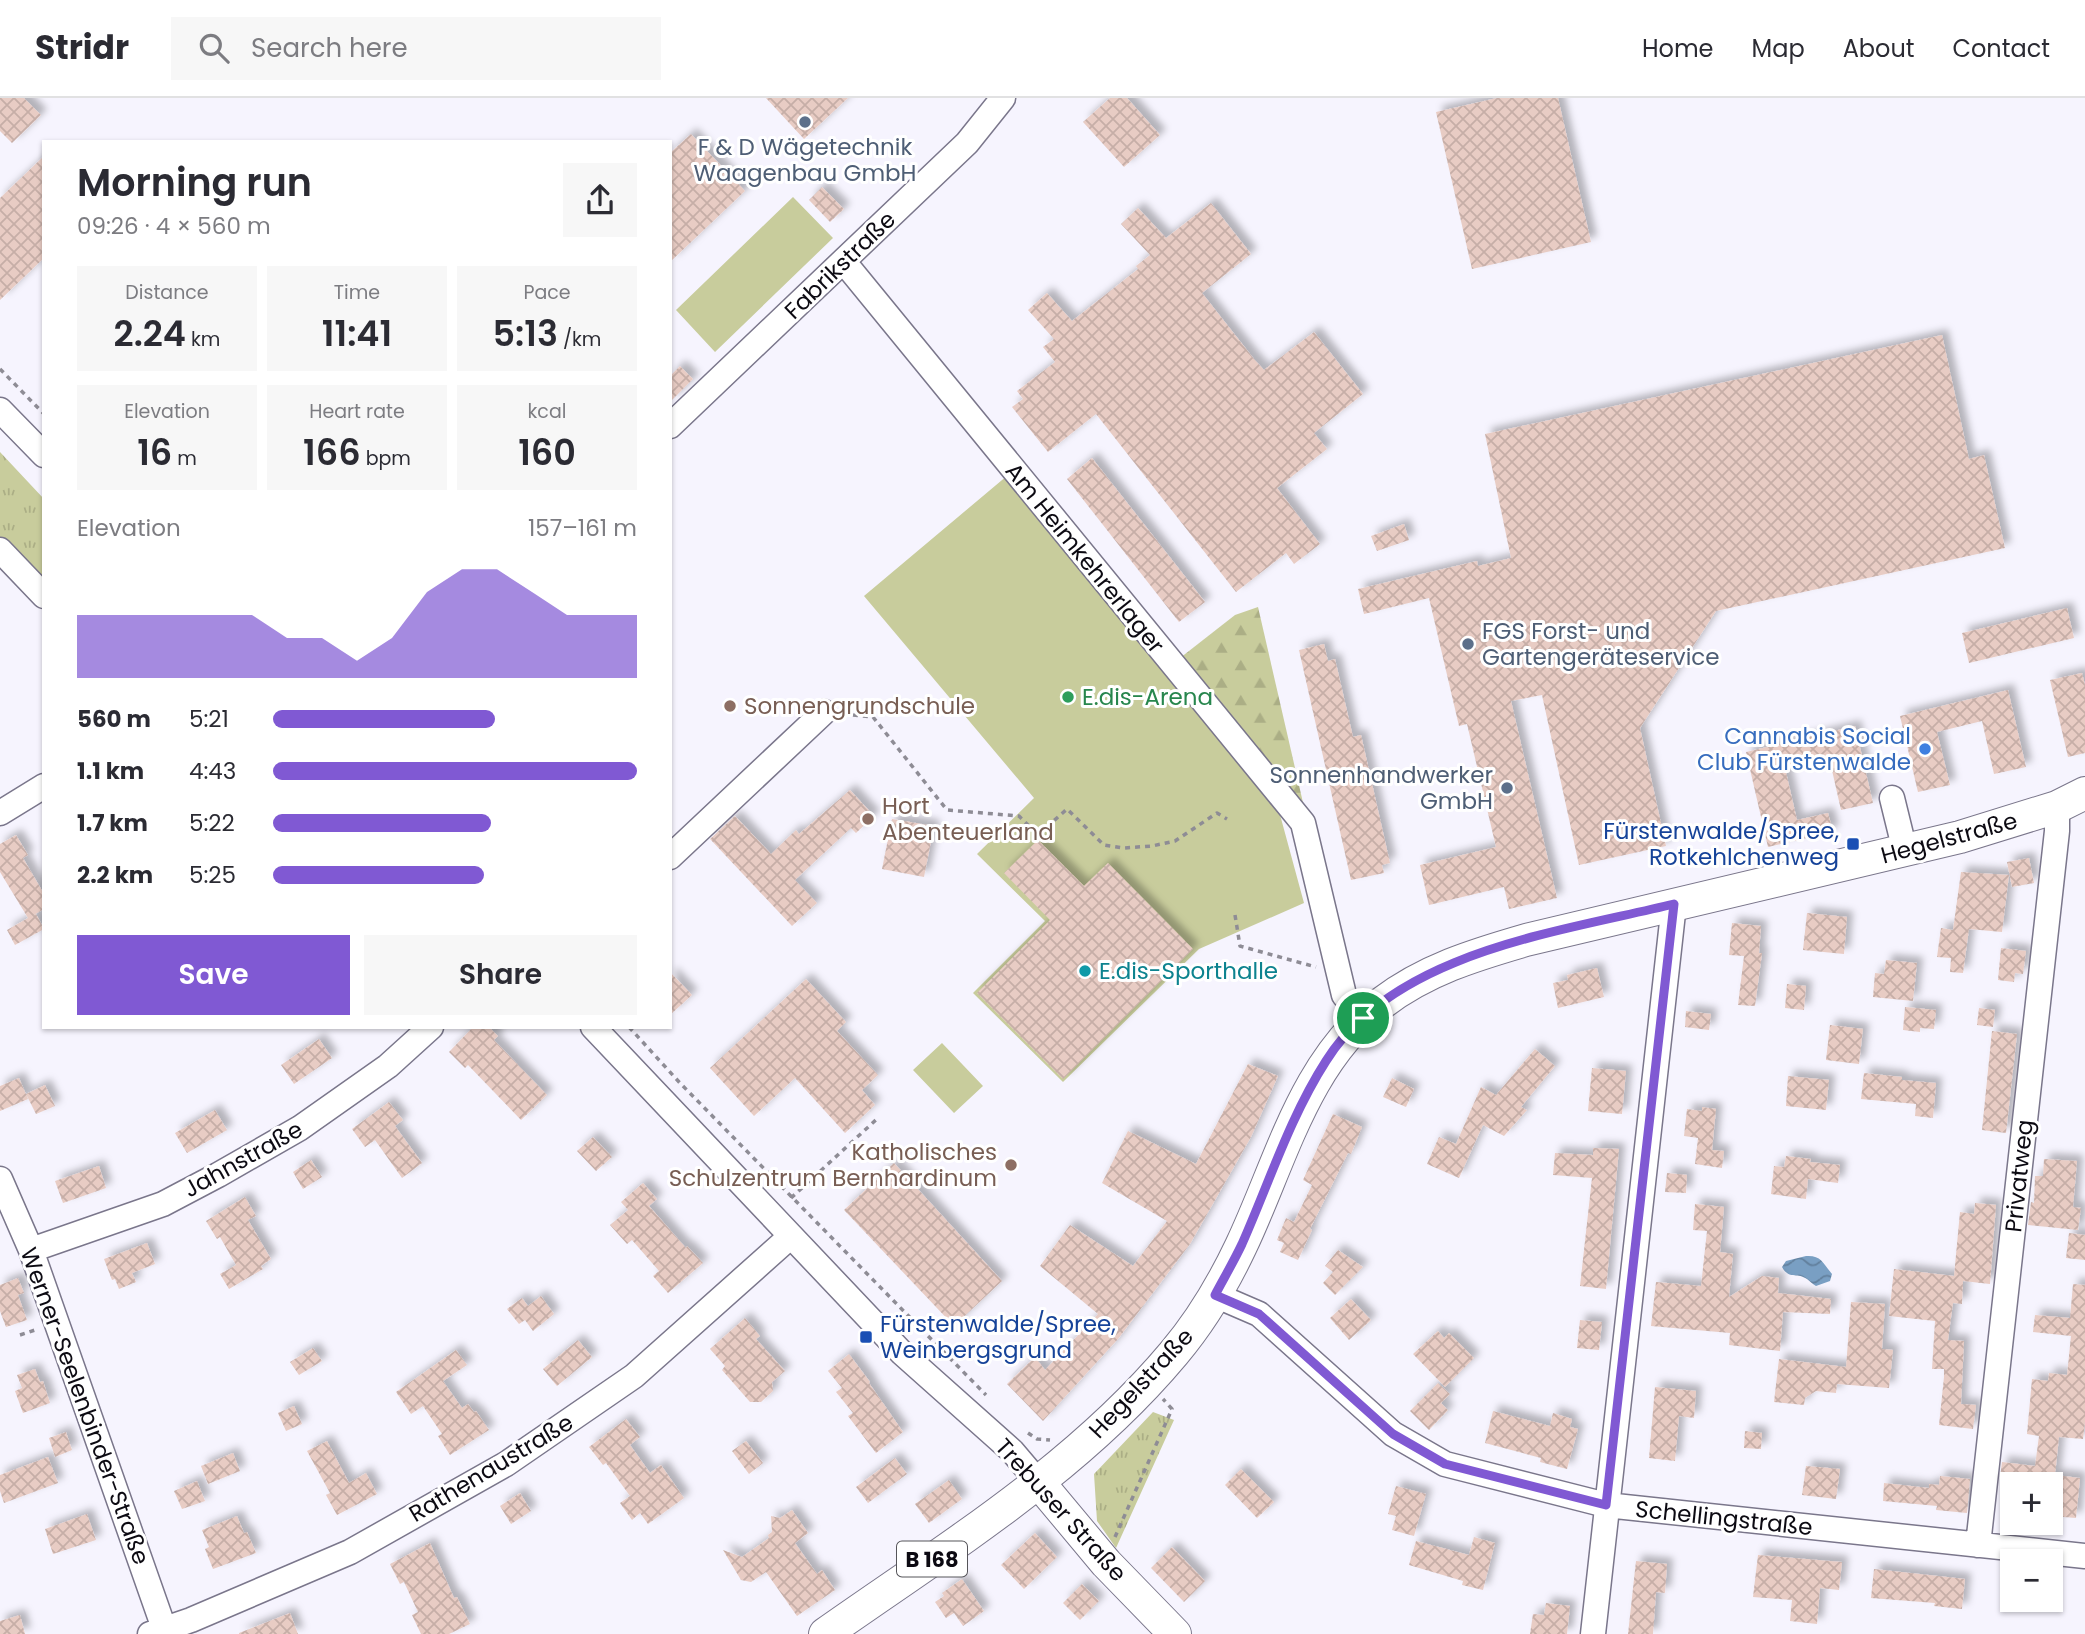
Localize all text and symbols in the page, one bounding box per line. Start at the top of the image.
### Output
search box [171,17,661,80]
text: Stridr [35,24,129,71]
icon: search [195,29,233,67]
text: Search here [251,30,408,66]
text: Home [1642,32,1714,65]
text: Map [1752,32,1805,65]
text: About [1843,32,1914,65]
text: Contact [1952,32,2050,65]
marker: F & D Wägetechnik Waagenbau GmbH [797,114,813,130]
place label: F & D Wägetechnik Waagenbau GmbH [693,131,917,189]
text: Morning run [77,156,312,209]
button: share [563,163,637,237]
street label: Fabrikstraße [777,204,903,326]
text: 09:26 · 4 × 560 m [77,210,271,242]
text: Distance [125,279,209,306]
text: Time [334,279,380,306]
text: Pace [523,279,571,306]
text: 2.24 [114,309,186,358]
text: 11:41 [322,309,392,358]
text: 5:13 [493,309,558,358]
text: km [186,326,220,353]
text: /km [558,326,601,353]
text: Elevation [124,398,210,425]
text: Heart rate [309,398,405,425]
text: kcal [528,398,566,425]
text: 16 [137,428,172,477]
text: 166 [303,428,361,477]
text: 160 [518,428,576,477]
text: m [172,445,197,472]
text: bpm [361,445,411,472]
street label: Am Heimkehrerlager [998,456,1172,660]
text: Elevation [77,512,181,544]
text: 157–161 m [528,512,637,544]
place label: FGS Forst- und Gartengeräteservice [1482,615,1720,673]
marker: FGS Forst- und Gartengeräteservice [1460,636,1476,652]
place label: E.dis-Arena [1082,681,1213,713]
marker: E.dis-Arena [1060,689,1076,705]
place label: Sonnengrundschule [744,690,975,722]
marker: Sonnengrundschule [722,698,738,714]
text: 560 m [77,703,151,735]
text: 5:21 [189,703,229,735]
place label: Cannabis Social Club Fürstenwalde [1697,720,1911,778]
marker: Cannabis Social Club Fürstenwalde [1917,741,1933,757]
text: 1.1 km [77,755,144,787]
text: 4:43 [189,755,236,787]
place label: Sonnenhandwerker GmbH [1269,759,1493,817]
marker: Sonnenhandwerker GmbH [1499,780,1515,796]
place label: Hort Abenteuerland [882,790,1054,848]
street label: Hegelstraße [1877,804,2021,872]
text: 1.7 km [77,807,148,839]
text: 5:22 [189,807,235,839]
marker: Hort Abenteuerland [860,811,876,827]
place label: Fürstenwalde/Spree, Rotkehlchenweg [1603,815,1839,873]
marker: Fürstenwalde/Spree, Rotkehlchenweg [1845,836,1861,852]
text: 2.2 km [77,859,153,891]
text: 5:25 [189,859,236,891]
button: Save [77,935,350,1015]
button: Share [364,935,637,1015]
place label: E.dis-Sporthalle [1099,955,1278,987]
marker: E.dis-Sporthalle [1077,963,1093,979]
pin [1333,988,1393,1048]
icon: arrive [1344,999,1382,1037]
street label: Jahnstraße [178,1113,308,1205]
street label: Privatweg [1997,1118,2041,1234]
place label: Katholisches Schulzentrum Bernhardinum [669,1136,997,1194]
marker: Katholisches Schulzentrum Bernhardinum [1003,1157,1019,1173]
street label: Werner-Seelenbinder-Straße [13,1243,157,1569]
place label: Fürstenwalde/Spree, Weinbergsgrund [880,1308,1116,1366]
street label: Hegelstraße [1082,1321,1200,1445]
marker: Fürstenwalde/Spree, Weinbergsgrund [858,1329,874,1345]
street label: Rathenaustraße [403,1406,579,1530]
street label: Trebuser Straße [988,1431,1134,1589]
map controls [2000,1472,2063,1612]
button: + [2000,1472,2063,1535]
street label: Schellingstraße [1634,1493,1814,1543]
road number: B 168 [897,1542,967,1576]
button: − [2000,1549,2063,1612]

